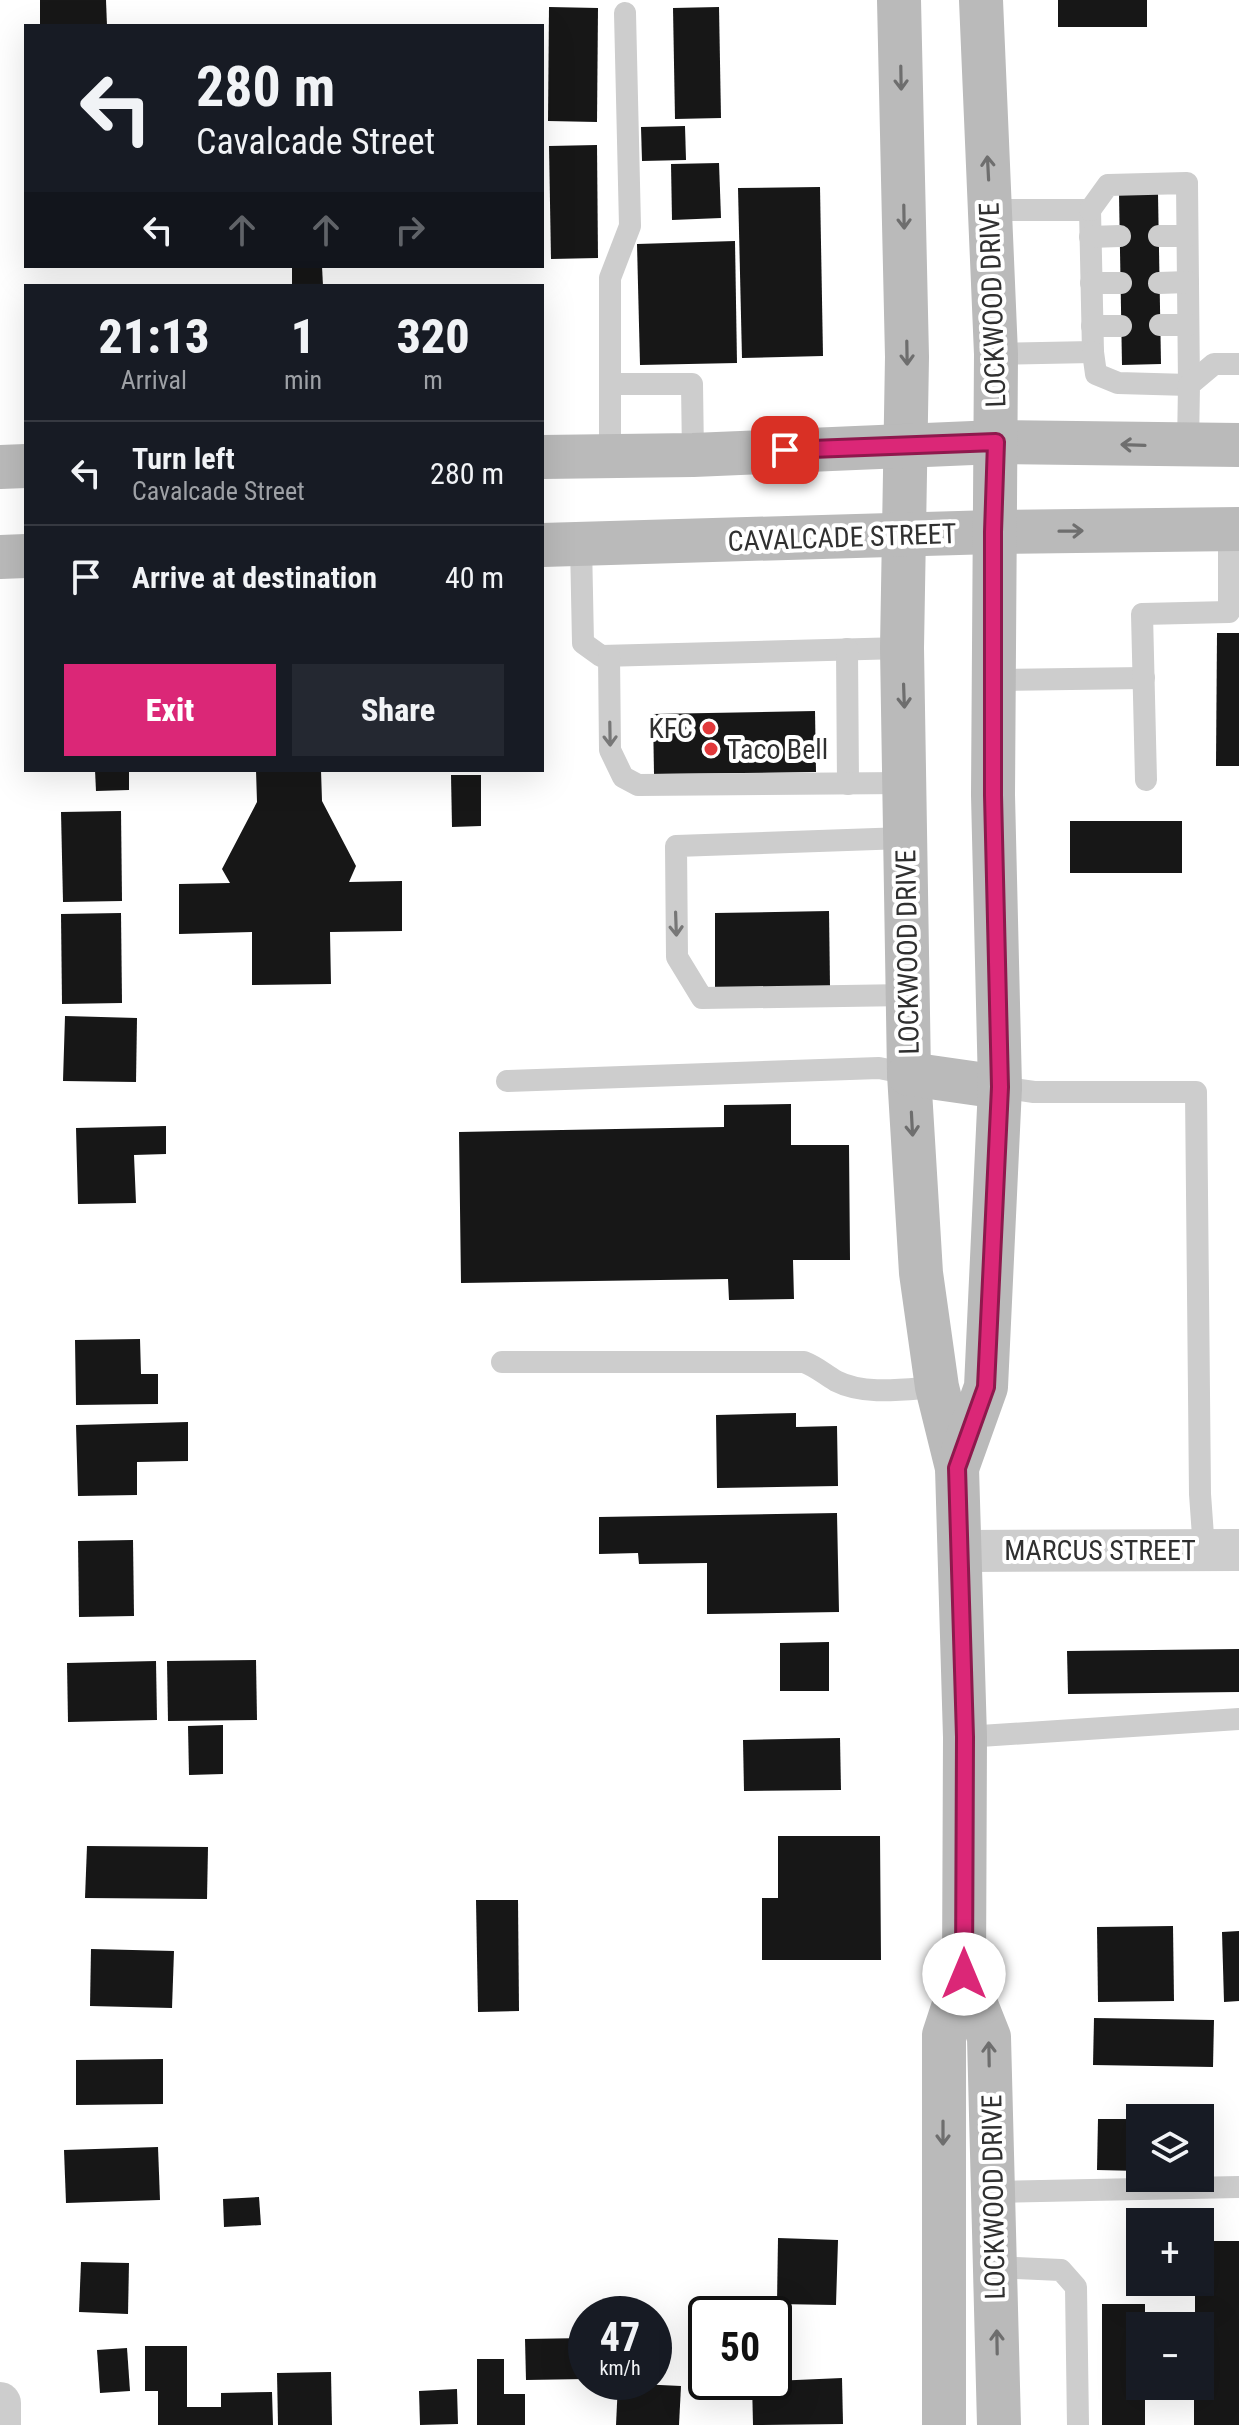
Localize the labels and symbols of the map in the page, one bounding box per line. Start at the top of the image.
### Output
one-way arrow [894,64,909,91]
one-way arrow [980,155,995,182]
street label: LOCKWOOD DRIVE [972,202,1013,408]
one-way arrow [897,203,912,230]
one-way arrow [899,339,915,366]
pin [751,416,819,484]
one-way arrow [1120,437,1147,453]
street label: CAVALCADE STREET [727,517,957,558]
one-way arrow [1057,523,1084,539]
one-way arrow [896,682,911,709]
place label: KFC [648,712,693,745]
marker: KFC [700,719,718,737]
one-way arrow [602,720,618,747]
place label: Taco Bell [727,733,828,766]
marker: Taco Bell [702,740,720,758]
street label: LOCKWOOD DRIVE [889,849,926,1055]
one-way arrow [668,910,683,937]
one-way arrow [905,1110,920,1137]
street label: MARCUS STREET [1004,1534,1196,1567]
position arrow [922,1932,1006,2016]
one-way arrow [982,2041,997,2068]
street label: LOCKWOOD DRIVE [975,2094,1012,2300]
one-way arrow [935,2119,951,2146]
speed limit sign: 50 [688,2296,792,2400]
one-way arrow [989,2329,1004,2356]

